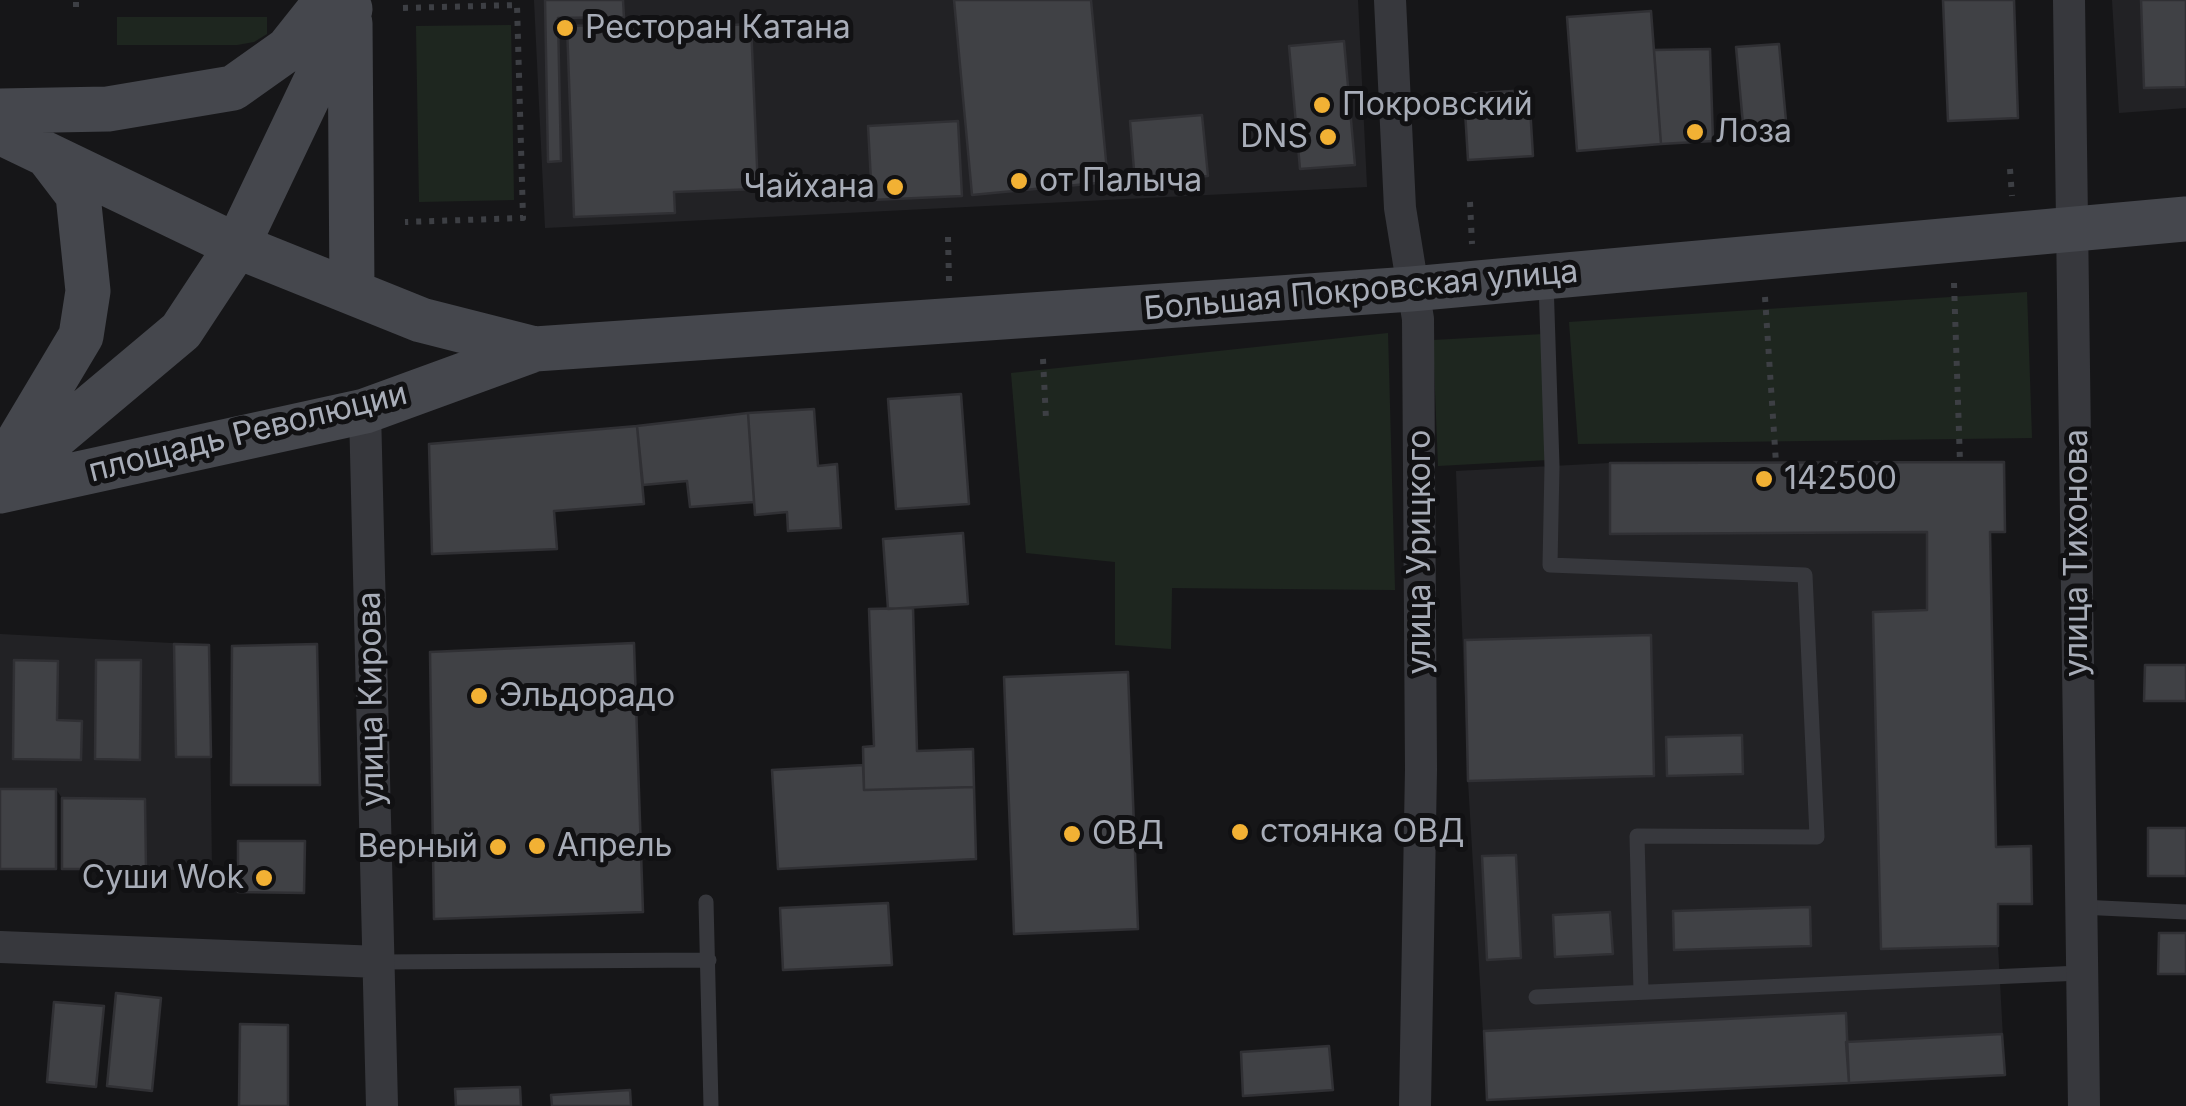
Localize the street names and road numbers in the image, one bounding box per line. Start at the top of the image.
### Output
street label: Большая Покровская улица [1142,253,1580,329]
street label: площадь Революции [85,375,411,491]
street label: улица Тихонова [2058,429,2096,677]
street label: улица Урицкого [1401,430,1439,674]
street label: улица Кирова [351,591,393,807]

